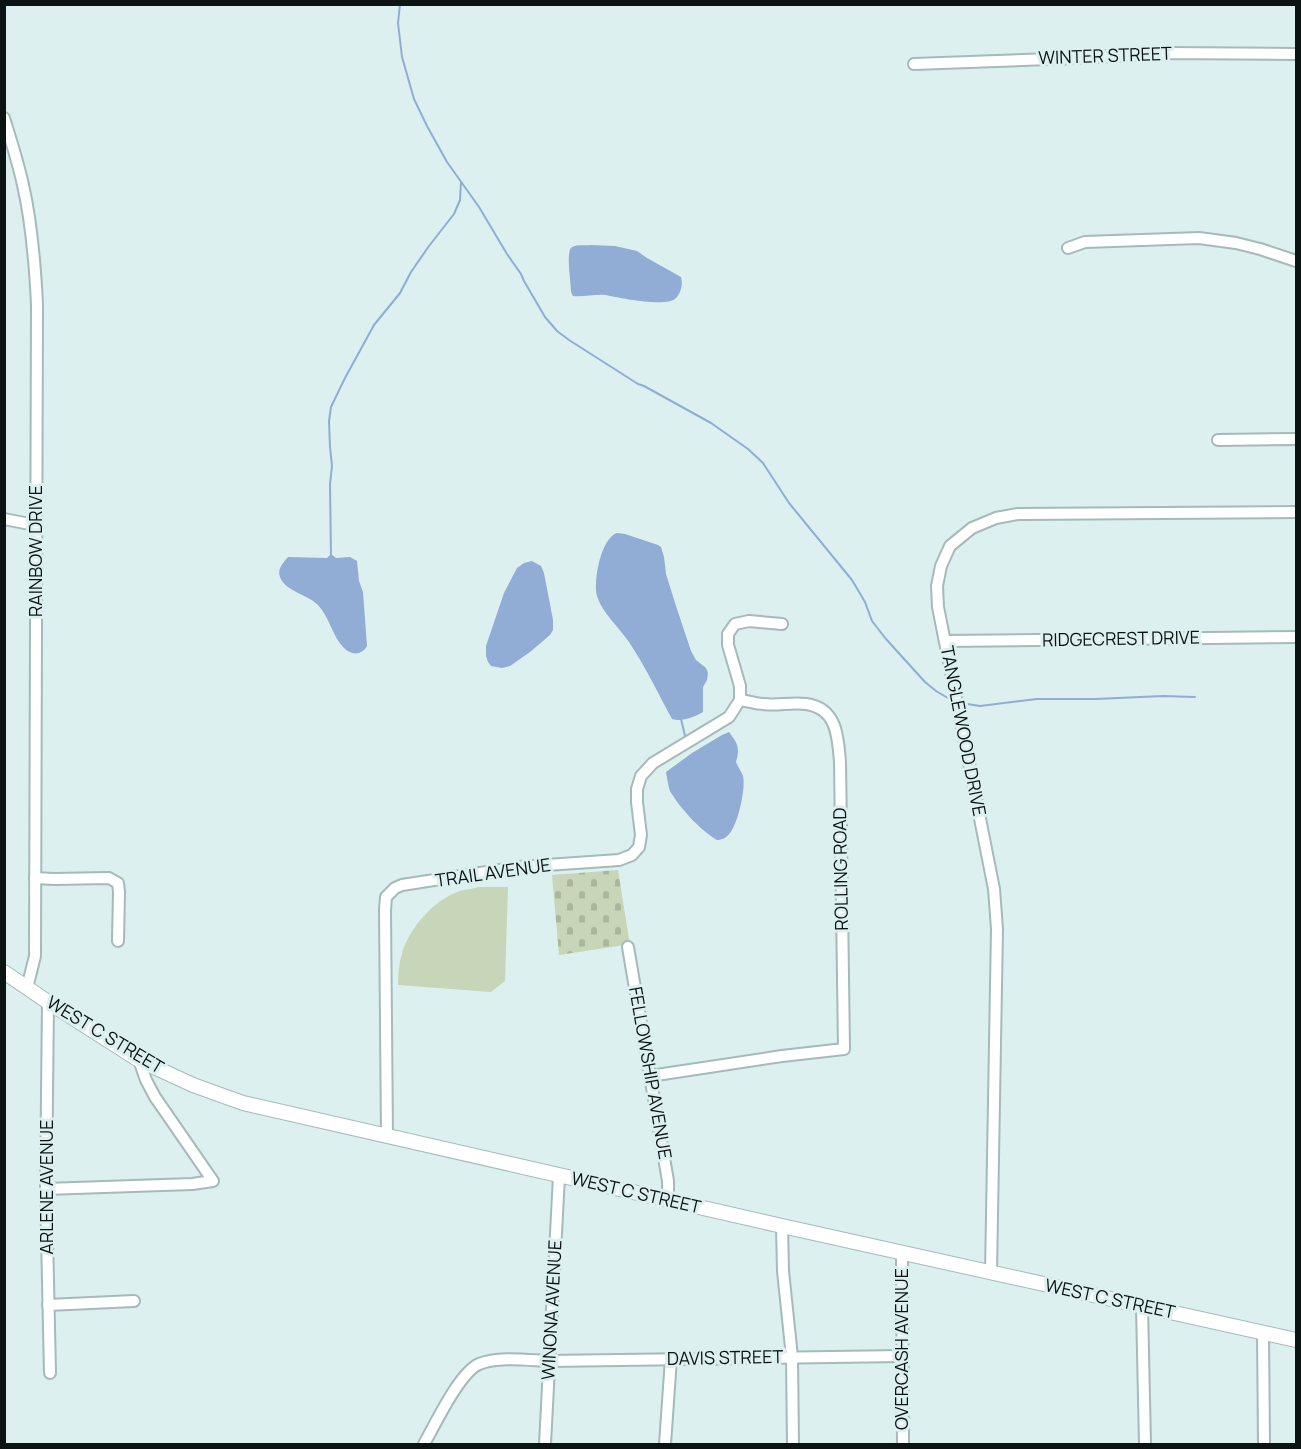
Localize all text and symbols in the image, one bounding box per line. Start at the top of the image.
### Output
street label: WINTER STREET [1038,41,1172,69]
street label: RAINBOW DRIVE [23,485,47,617]
street label: RIDGECREST DRIVE [1042,625,1200,651]
street label: TANGLEWOOD DRIVE [936,644,992,818]
street label: ROLLING ROAD [827,807,853,931]
street label: TRAIL AVENUE [434,852,552,892]
street label: FELLOWSHIP AVENUE [624,985,678,1161]
street label: WEST C STREET [43,990,169,1079]
street label: ARLENE AVENUE [34,1120,58,1254]
street label: WEST C STREET [569,1165,704,1219]
street label: WINONA AVENUE [535,1239,567,1381]
street label: OVERCASH AVENUE [889,1268,913,1430]
street label: WEST C STREET [1043,1273,1178,1324]
street label: DAVIS STREET [667,1344,783,1370]

